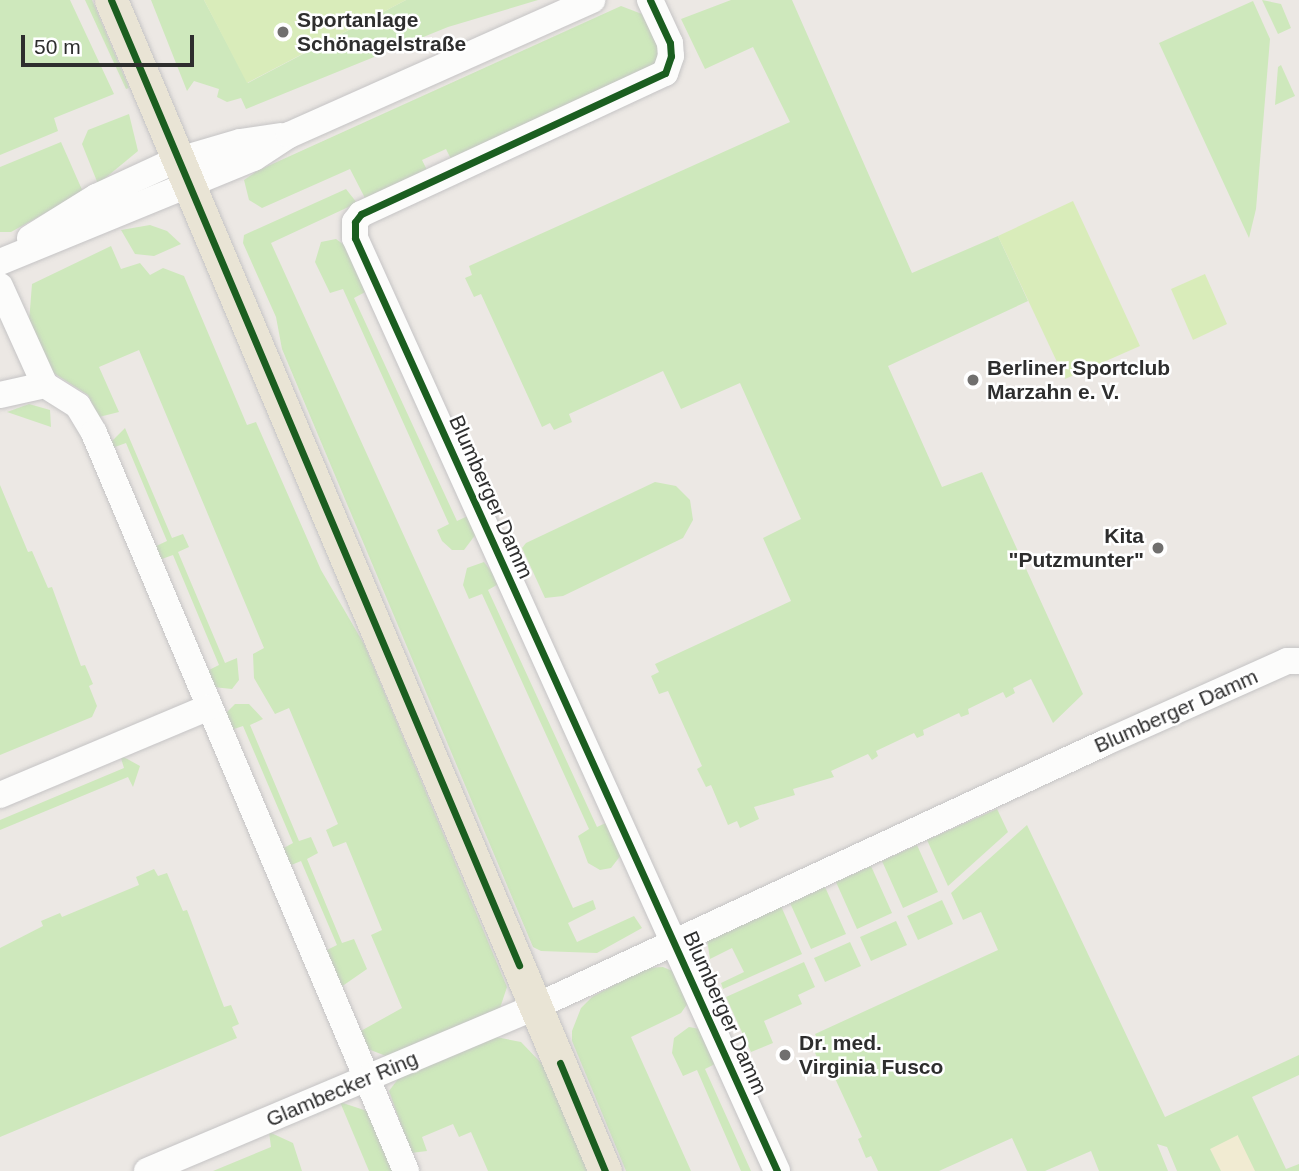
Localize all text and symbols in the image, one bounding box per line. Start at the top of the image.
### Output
place label: Sportanlage Schönagelstraße [297,7,466,57]
scale bar [24,21,198,65]
marker: Sportanlage Schönagelstraße [275,24,291,40]
text: 50 m [34,35,81,58]
place label: Berliner Sportclub Marzahn e. V. [987,355,1170,405]
marker: Berliner Sportclub Marzahn e. V. [965,372,981,388]
street label: Blumberger Damm [444,411,538,583]
place label: Kita "Putzmunter" [1009,523,1144,573]
marker: Kita "Putzmunter" [1150,540,1166,556]
street label: Blumberger Damm [1090,664,1262,758]
street label: Blumberger Damm [678,927,772,1099]
place label: Dr. med. Virginia Fusco [799,1030,943,1080]
street label: Glambecker Ring [262,1046,422,1132]
marker: Dr. med. Virginia Fusco [777,1047,793,1063]

